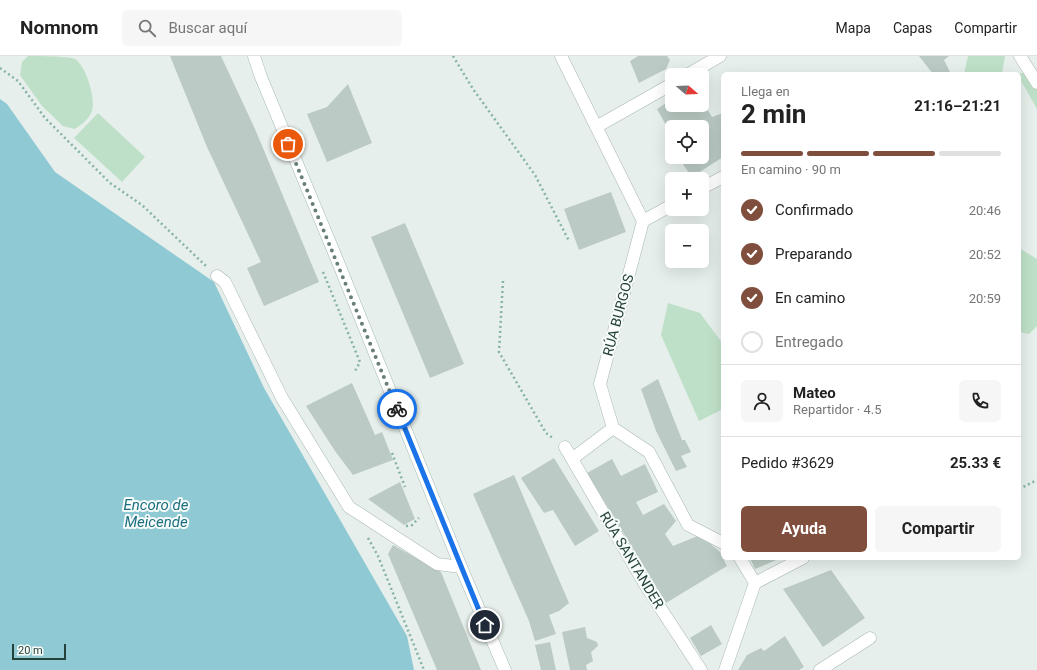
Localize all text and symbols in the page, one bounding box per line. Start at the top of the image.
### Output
search box [122,10,402,46]
text: Nomnom [20,16,98,39]
icon: search [136,17,158,39]
text: Buscar aquí [168,19,247,37]
text: Mapa [836,20,871,36]
text: Capas [893,20,932,36]
text: Compartir [954,20,1017,36]
north arrow [665,68,709,112]
map controls [665,68,709,268]
text: Llega en [741,84,790,99]
text: 21:16–21:21 [914,97,1001,115]
text: 2 min [741,99,806,129]
button: locate [665,120,709,164]
pin [271,127,305,161]
icon: bag [277,133,299,155]
text: En camino · 90 m [741,162,841,177]
button: + [665,172,709,216]
icon: check [741,199,763,221]
text: Confirmado [775,201,853,219]
text: 20:46 [969,203,1001,218]
button: − [665,224,709,268]
icon: check [741,243,763,265]
text: Preparando [775,245,852,263]
text: 20:52 [969,247,1001,262]
street label: RÚA BURGOS [598,272,637,358]
icon: check [741,287,763,309]
text: En camino [775,289,845,307]
text: 20:59 [969,291,1001,306]
text: Entregado [775,333,843,351]
button: person [741,380,783,422]
button: phone [959,380,1001,422]
text: Mateo [793,384,836,402]
courier [377,389,417,429]
icon: bike [386,398,408,420]
text: Repartidor · 4.5 [793,402,881,417]
text: Pedido #3629 [741,454,834,472]
text: 25.33 € [950,454,1001,472]
water label: Encoro de Meicende [124,496,189,531]
button: Ayuda [741,506,867,552]
button: Compartir [875,506,1001,552]
street label: RÚA SANTANDER [597,508,668,612]
pin [468,608,502,642]
icon: home [474,614,496,636]
scale bar [12,642,66,661]
text: 20 m [18,644,43,657]

